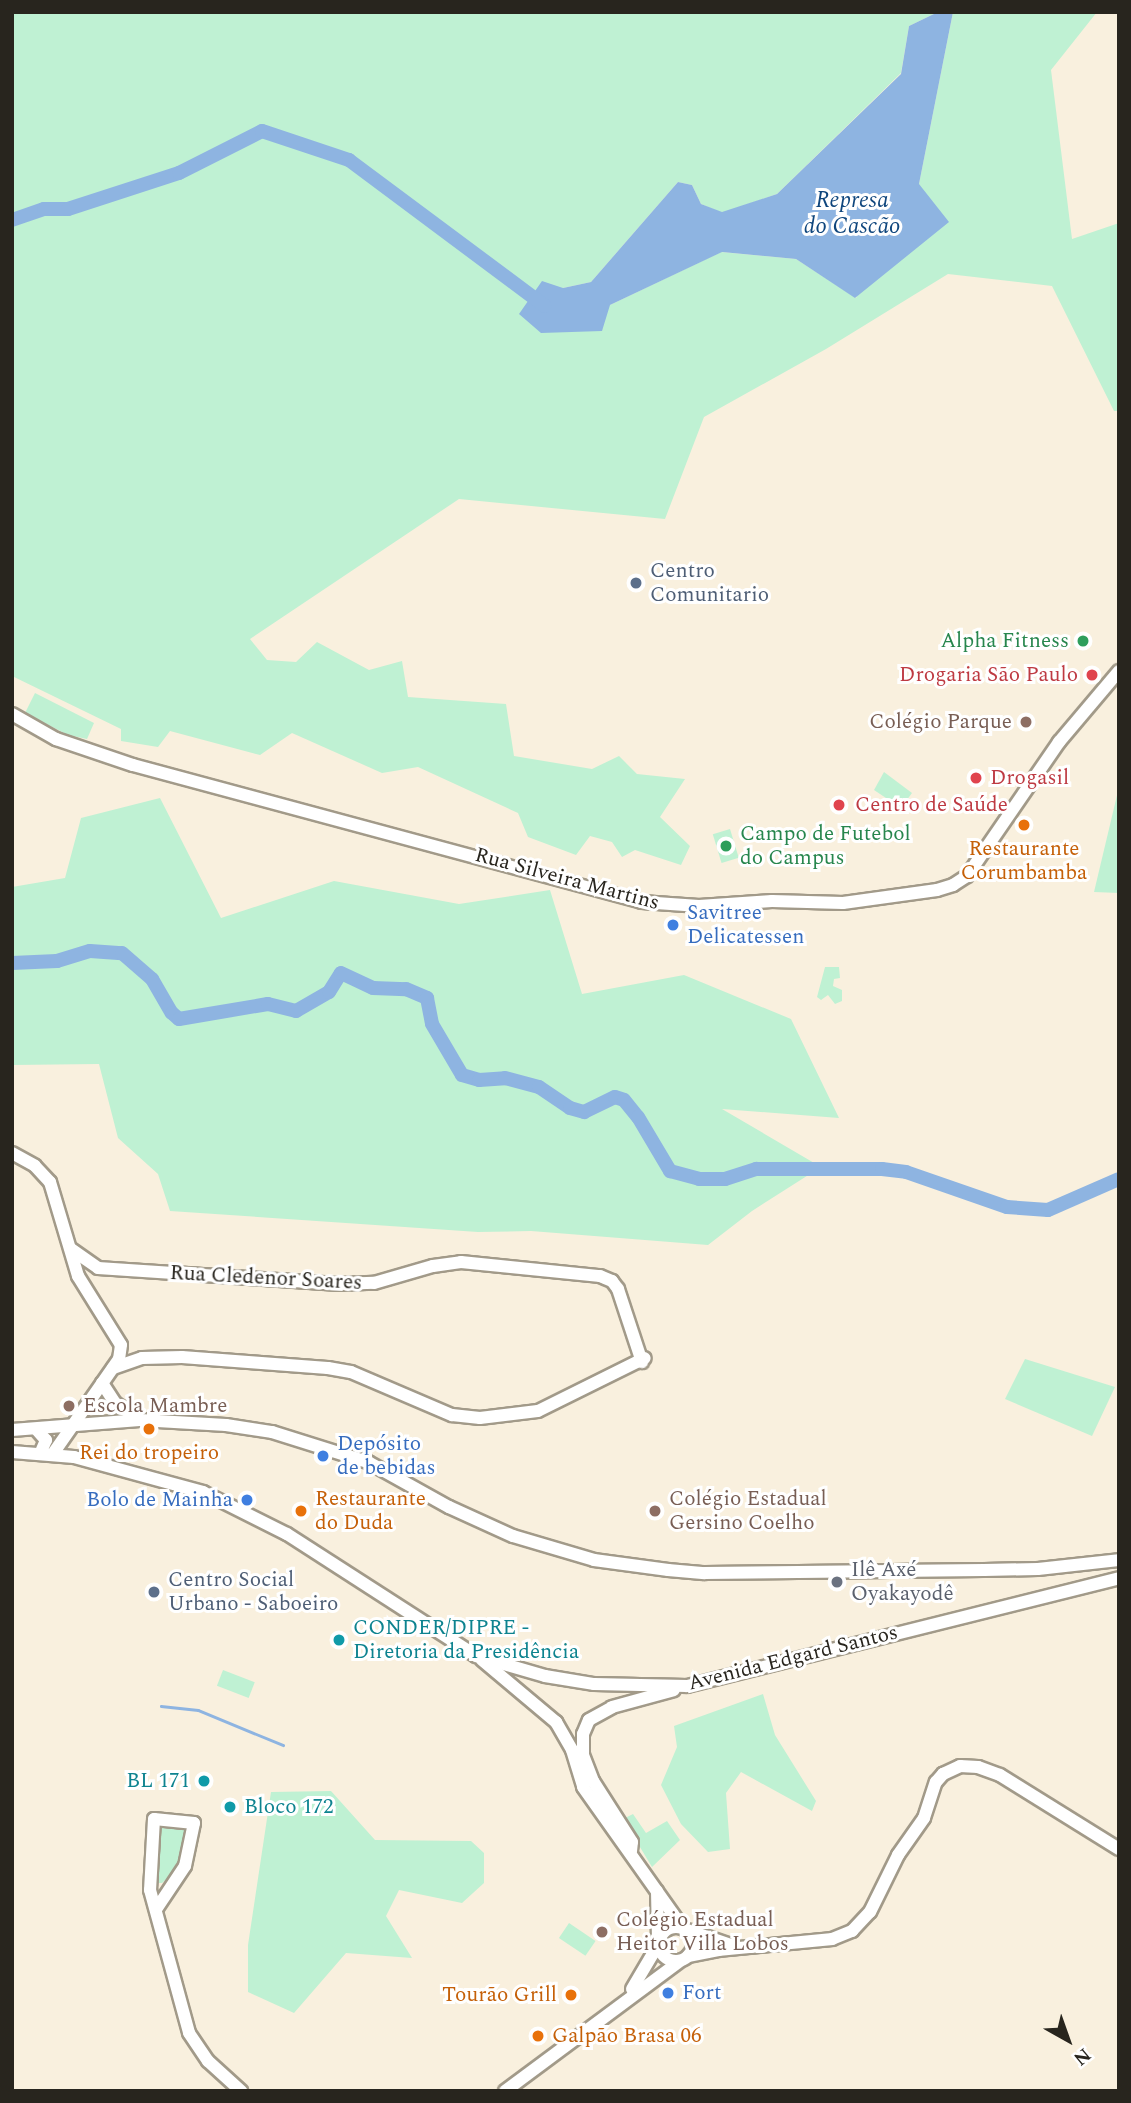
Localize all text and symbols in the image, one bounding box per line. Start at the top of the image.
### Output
water label: Represa do Cascão [803,187,901,241]
place label: Centro Comunitario [650,558,769,608]
marker: Centro Comunitario [628,575,644,591]
place label: Alpha Fitness [941,628,1069,654]
marker: Alpha Fitness [1075,633,1091,649]
place label: Drogaria São Paulo [899,662,1078,688]
marker: Drogaria São Paulo [1084,667,1100,683]
place label: Colégio Parque [869,709,1012,735]
marker: Colégio Parque [1018,714,1034,730]
place label: Drogasil [990,765,1069,791]
marker: Drogasil [968,770,984,786]
place label: Centro de Saúde [855,792,1008,818]
marker: Centro de Saúde [829,795,849,815]
marker: Restaurante Corumbamba [1016,817,1032,833]
place label: Campo de Futebol do Campus [740,821,911,871]
place label: Restaurante Corumbamba [961,836,1087,886]
marker: Campo de Futebol do Campus [718,838,734,854]
street label: Rua Silveira Martins [472,842,662,916]
place label: Savitree Delicatessen [687,900,804,950]
marker: Savitree Delicatessen [665,917,681,933]
street label: Rua Cledenor Soares [169,1260,363,1296]
place label: Escola Mambre [83,1393,227,1419]
marker: Escola Mambre [61,1398,77,1414]
marker: Rei do tropeiro [141,1421,157,1437]
place label: Depósito de bebidas [337,1431,436,1481]
place label: Rei do tropeiro [79,1440,219,1466]
marker: Depósito de bebidas [315,1448,331,1464]
place label: Restaurante do Duda [315,1486,426,1536]
place label: Colégio Estadual Gersino Coelho [669,1486,827,1536]
place label: Bolo de Mainha [86,1487,233,1513]
marker: Bolo de Mainha [239,1492,255,1508]
marker: Restaurante do Duda [293,1503,309,1519]
marker: Colégio Estadual Gersino Coelho [647,1503,663,1519]
place label: Ilê Axé Oyakayodê [851,1557,954,1607]
place label: Centro Social Urbano - Saboeiro [168,1567,338,1617]
marker: Ilê Axé Oyakayodê [829,1574,845,1590]
marker: Centro Social Urbano - Saboeiro [146,1584,162,1600]
place label: CONDER/DIPRE - Diretoria da Presidência [353,1615,579,1665]
street label: Avenida Edgard Santos [686,1620,900,1696]
marker: CONDER/DIPRE - Diretoria da Presidência [331,1632,347,1648]
place label: BL 171 [126,1768,190,1794]
marker: BL 171 [196,1773,212,1789]
place label: Bloco 172 [244,1794,333,1820]
marker: Bloco 172 [222,1799,238,1815]
place label: Colégio Estadual Heitor Villa Lobos [616,1907,789,1957]
marker: Colégio Estadual Heitor Villa Lobos [594,1924,610,1940]
place label: Fort [682,1980,721,2006]
place label: Tourão Grill [442,1982,557,2008]
marker: Fort [660,1985,676,2001]
marker: Tourão Grill [563,1987,579,2003]
north arrow [1033,2005,1103,2075]
place label: Galpão Brasa 06 [552,2023,702,2049]
marker: Galpão Brasa 06 [530,2028,546,2044]
text: N [1067,2040,1097,2073]

